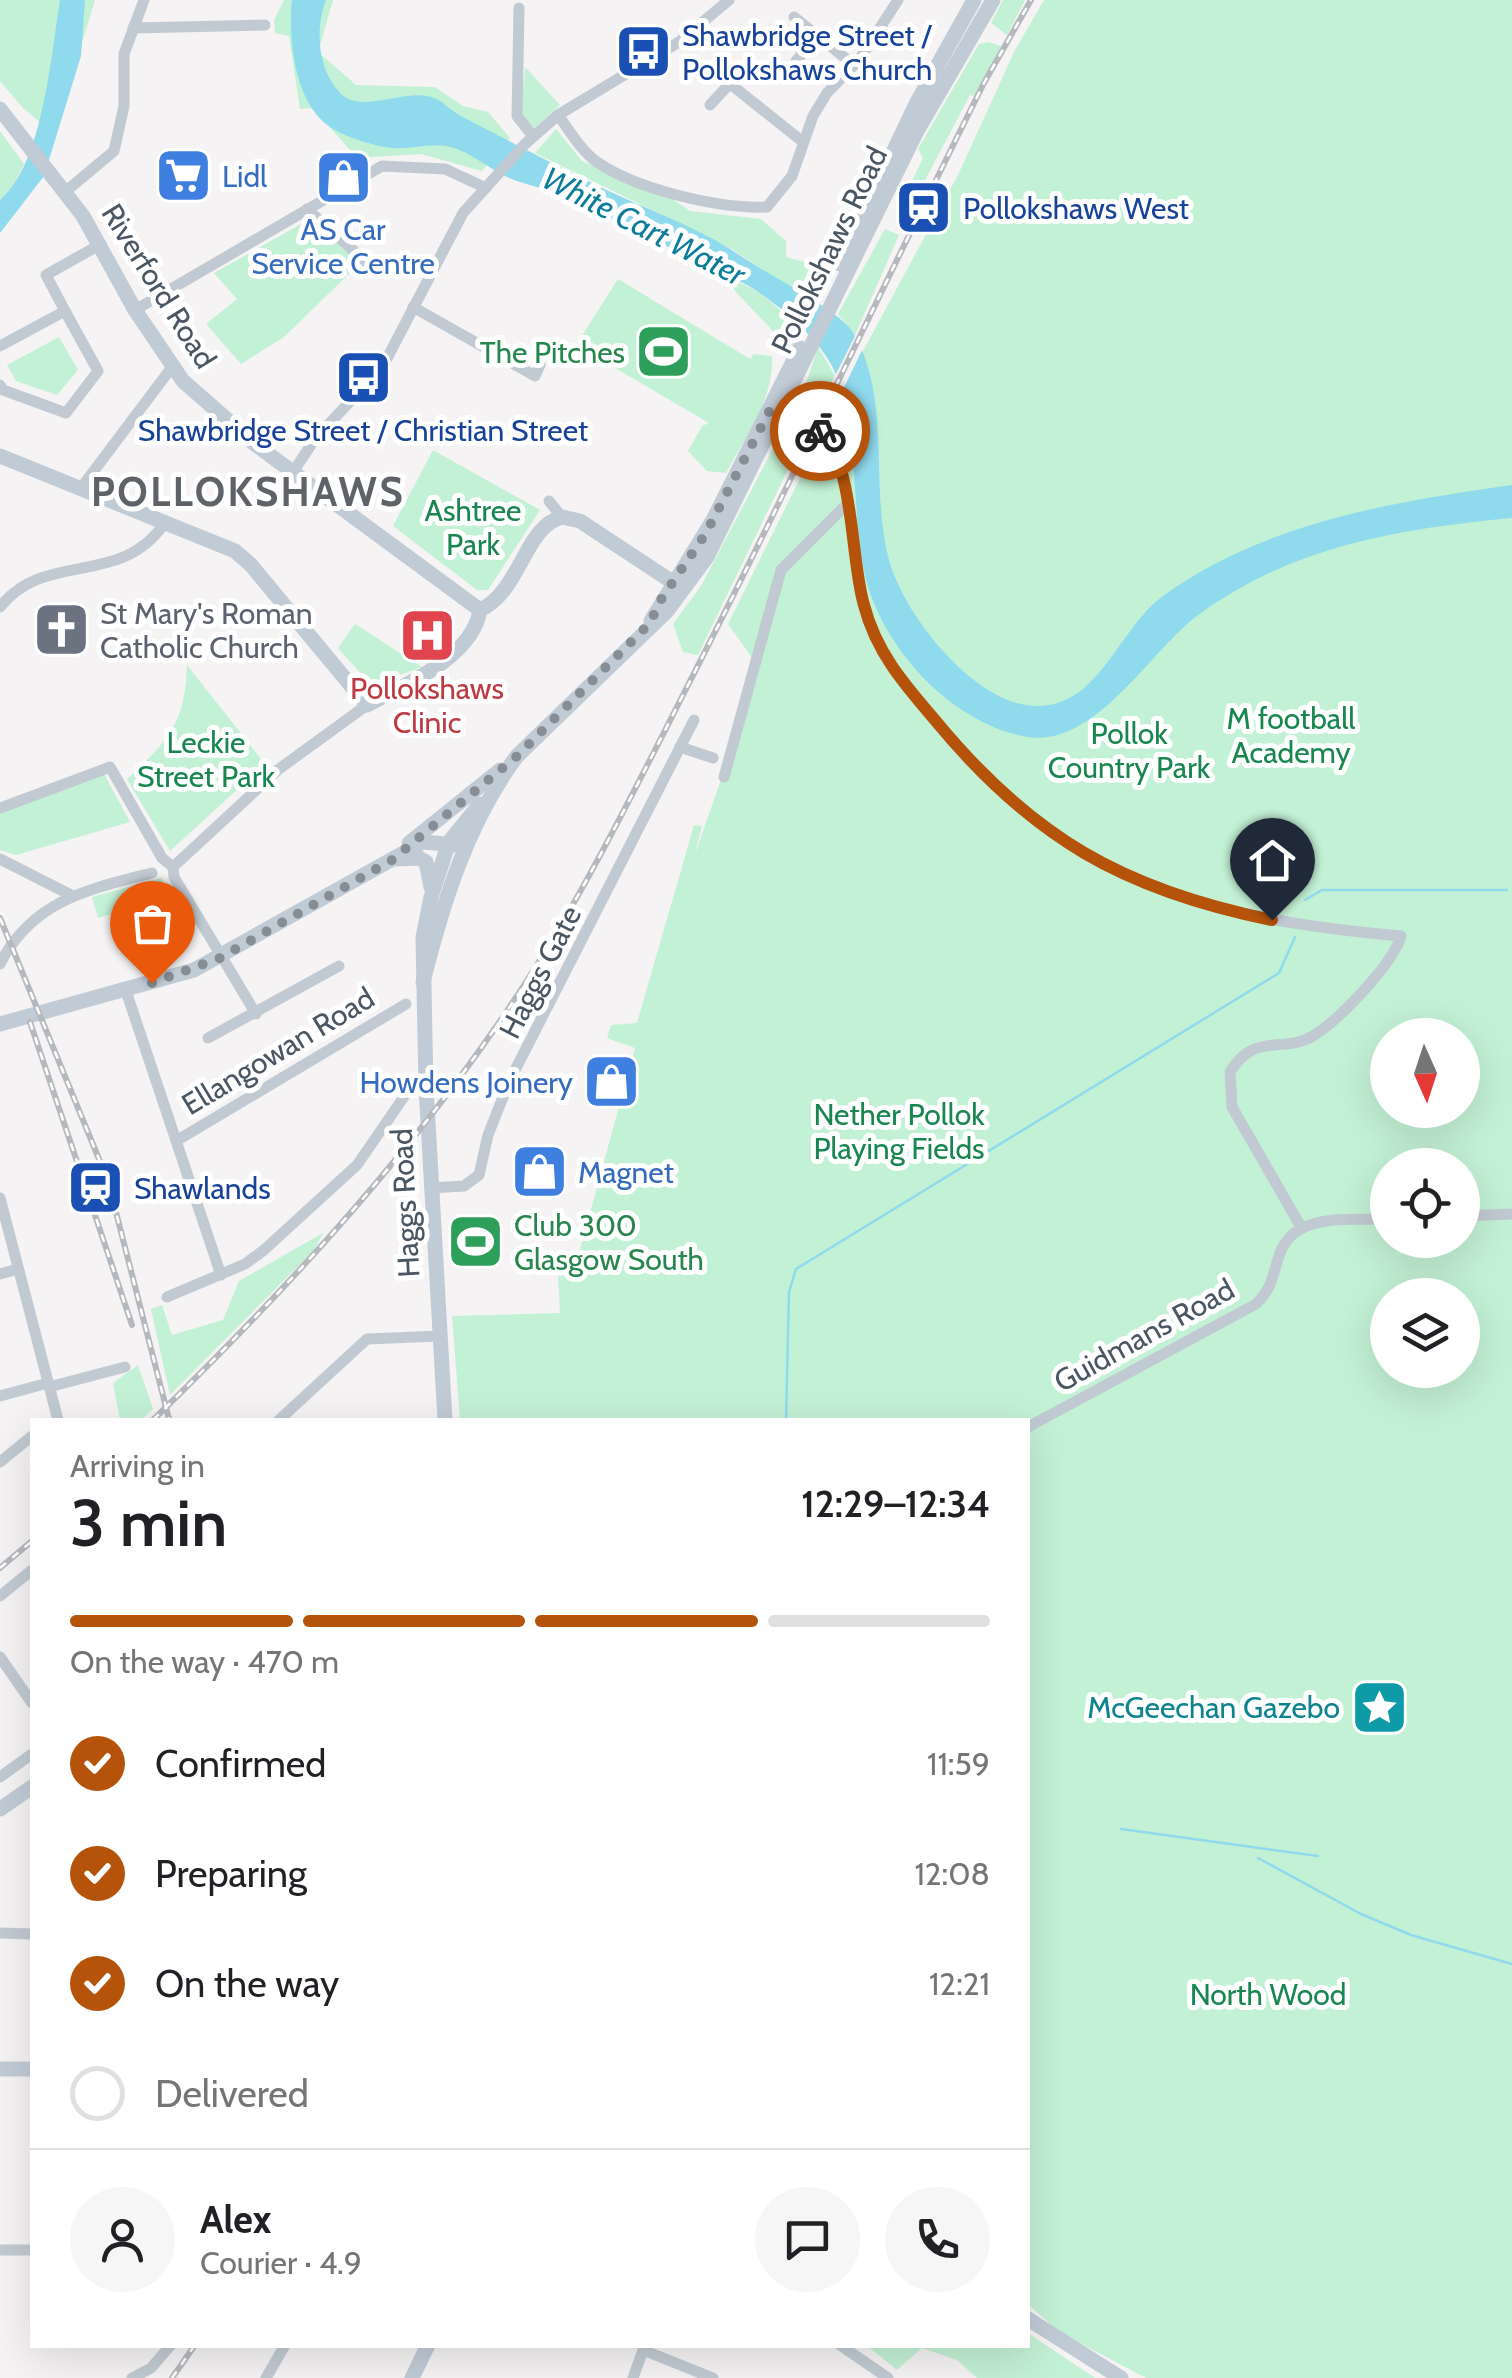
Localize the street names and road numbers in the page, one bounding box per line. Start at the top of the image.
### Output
street label: Pollokshaws Road [763,140,895,360]
street label: Riverford Road [94,197,224,375]
street label: Haggs Gate [491,899,589,1045]
street label: Ellangowan Road [175,979,381,1123]
street label: Haggs Road [383,1127,427,1279]
street label: Guidmans Road [1047,1270,1241,1400]

